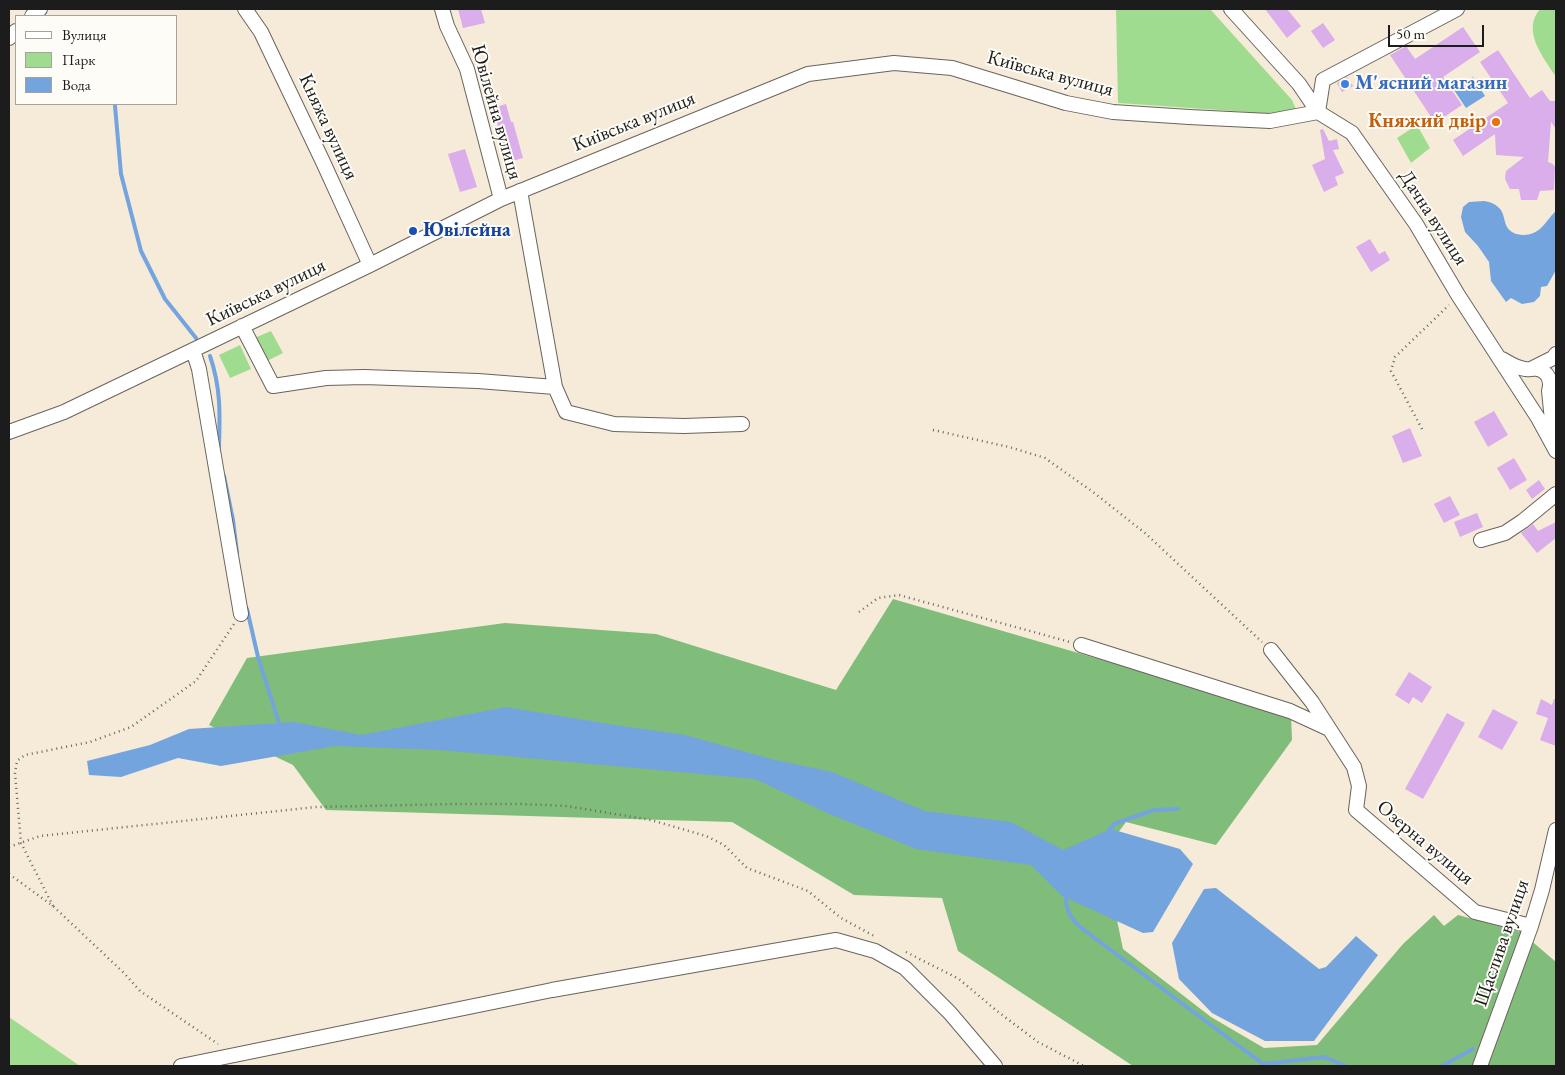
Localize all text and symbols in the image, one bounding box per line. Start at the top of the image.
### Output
legend [15,15,178,105]
scale bar [1390,15,1486,47]
text: 50 m [1396,24,1425,43]
text: Вулиця [62,25,107,44]
street label: Ювілейна вулиця [465,41,527,183]
street label: Київська вулиця [984,46,1116,102]
text: Парк [62,50,95,69]
street label: Княжа вулиця [293,70,363,184]
place label: М'ясний магазин [1355,72,1507,96]
text: Вода [62,75,91,94]
marker: М'ясний магазин [1339,78,1351,90]
street label: Київська вулиця [569,87,699,157]
place label: Княжий двір [1368,110,1486,134]
marker: Княжий двір [1490,116,1502,128]
street label: Дачна вулиця [1393,166,1473,270]
place label: Ювілейна [423,219,511,243]
marker: Ювілейна [407,225,419,237]
street label: Київська вулиця [202,254,330,332]
street label: Озерна вулиця [1372,795,1478,891]
street label: Щаслива вулиця [1469,876,1535,1010]

